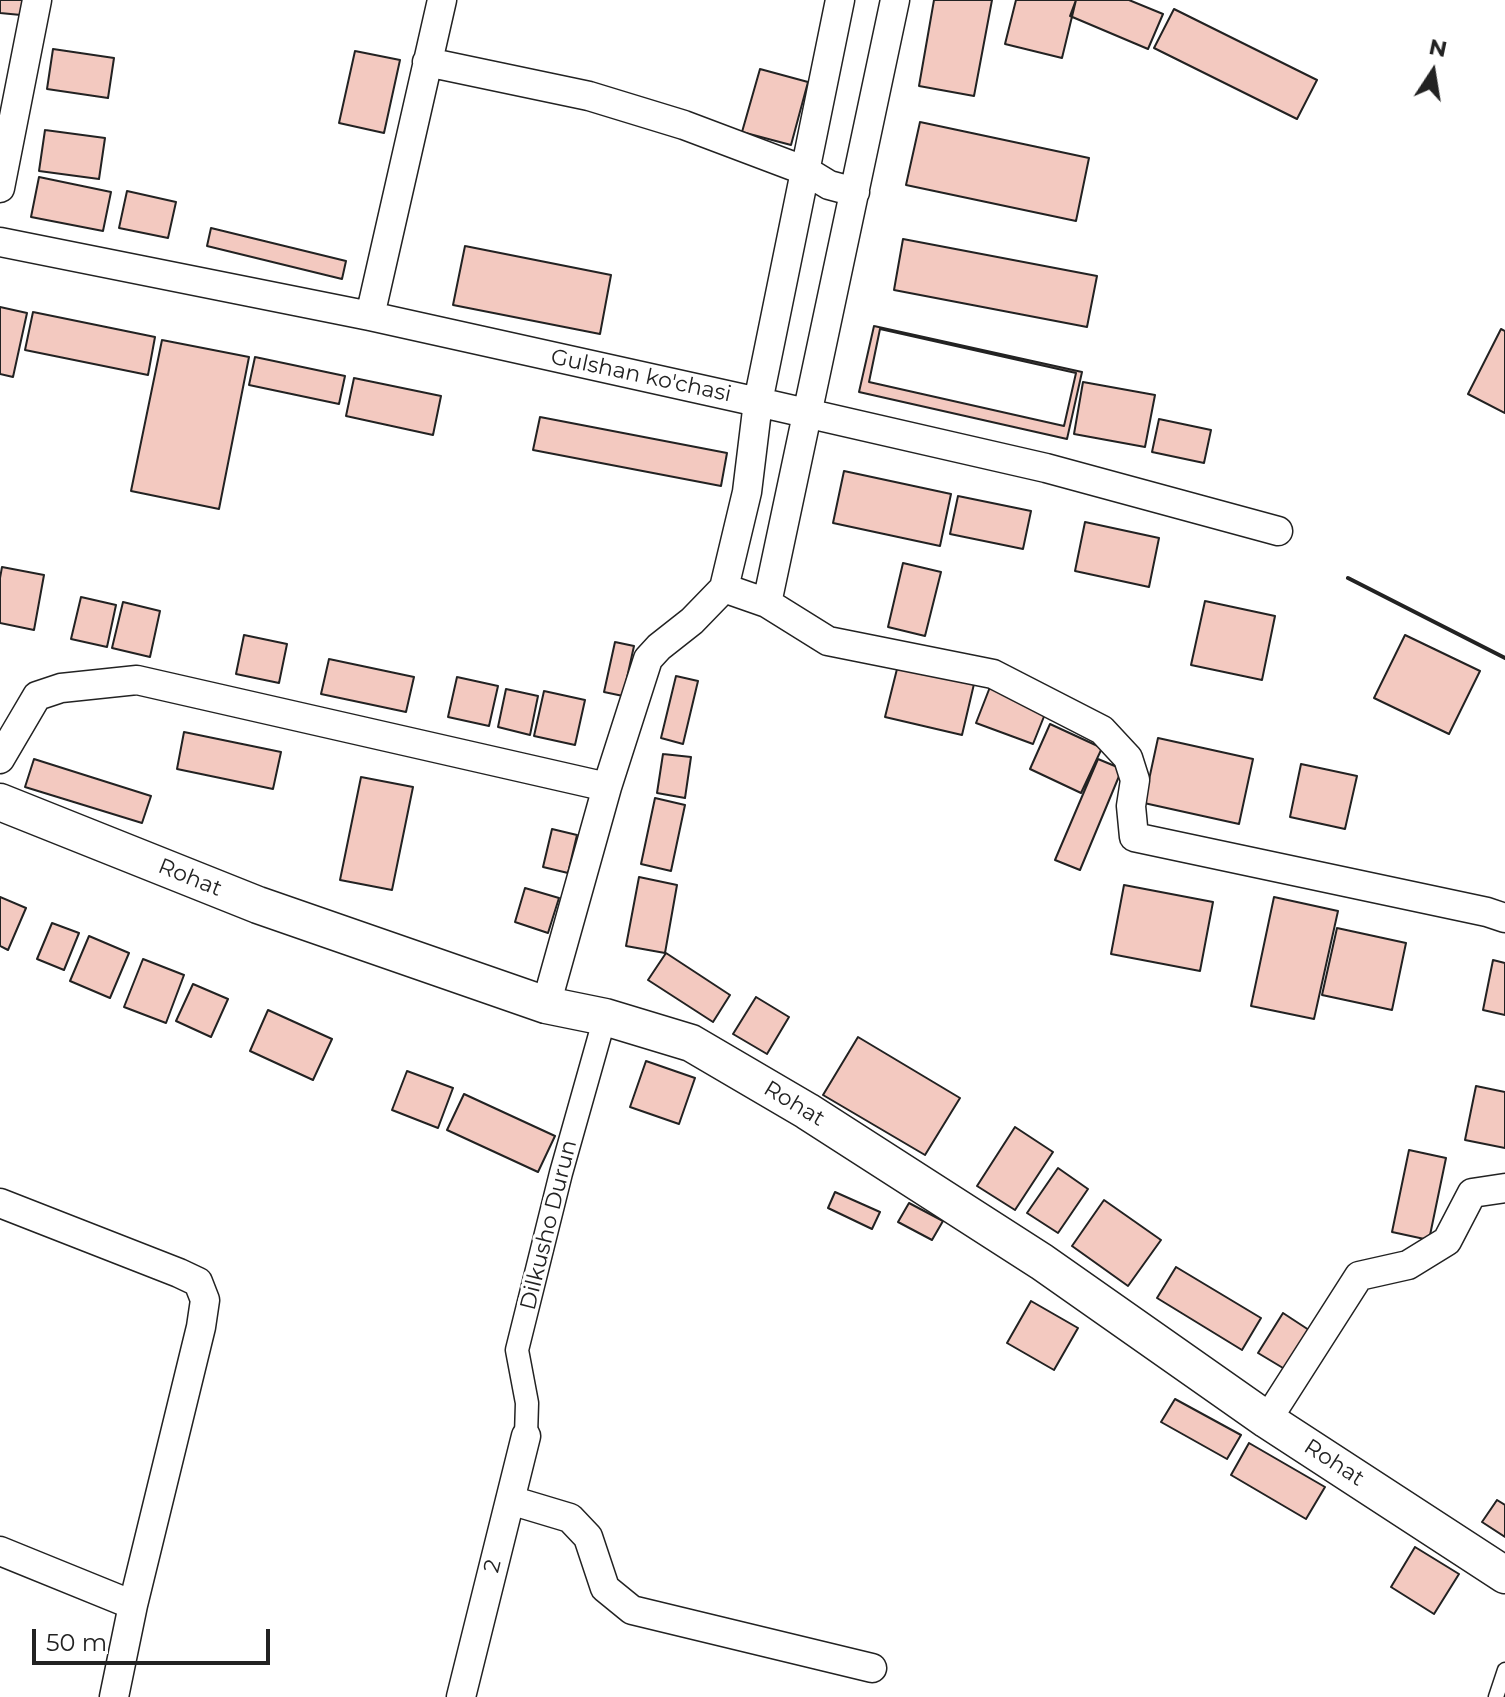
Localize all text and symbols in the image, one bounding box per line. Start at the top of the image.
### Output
north arrow [1393,32,1473,112]
text: N [1427,33,1450,63]
street label: Gulshan ko'chasi [548,344,734,408]
street label: Rohat [154,853,226,903]
street label: Rohat [759,1076,829,1132]
street label: Dilkusho Durun [515,1137,583,1313]
street label: Rohat [1299,1434,1369,1492]
street label: 2 [479,1557,507,1575]
scale bar [36,1613,274,1663]
text: 50 m [46,1628,107,1657]

